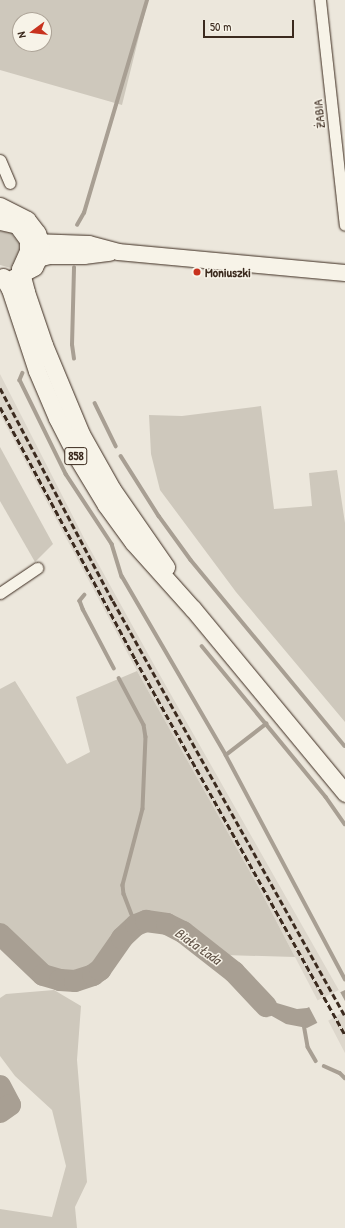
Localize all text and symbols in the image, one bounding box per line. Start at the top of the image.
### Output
north arrow [12,12,52,52]
scale bar [205,12,296,38]
text: 50 m [210,18,231,35]
text: N [14,30,29,39]
street label: ŻABIA [310,99,328,129]
place label: Moniuszki [205,264,251,280]
marker: Moniuszki [192,267,202,277]
road number: 858 [64,446,88,466]
water label: Biała Łada [172,924,224,968]

